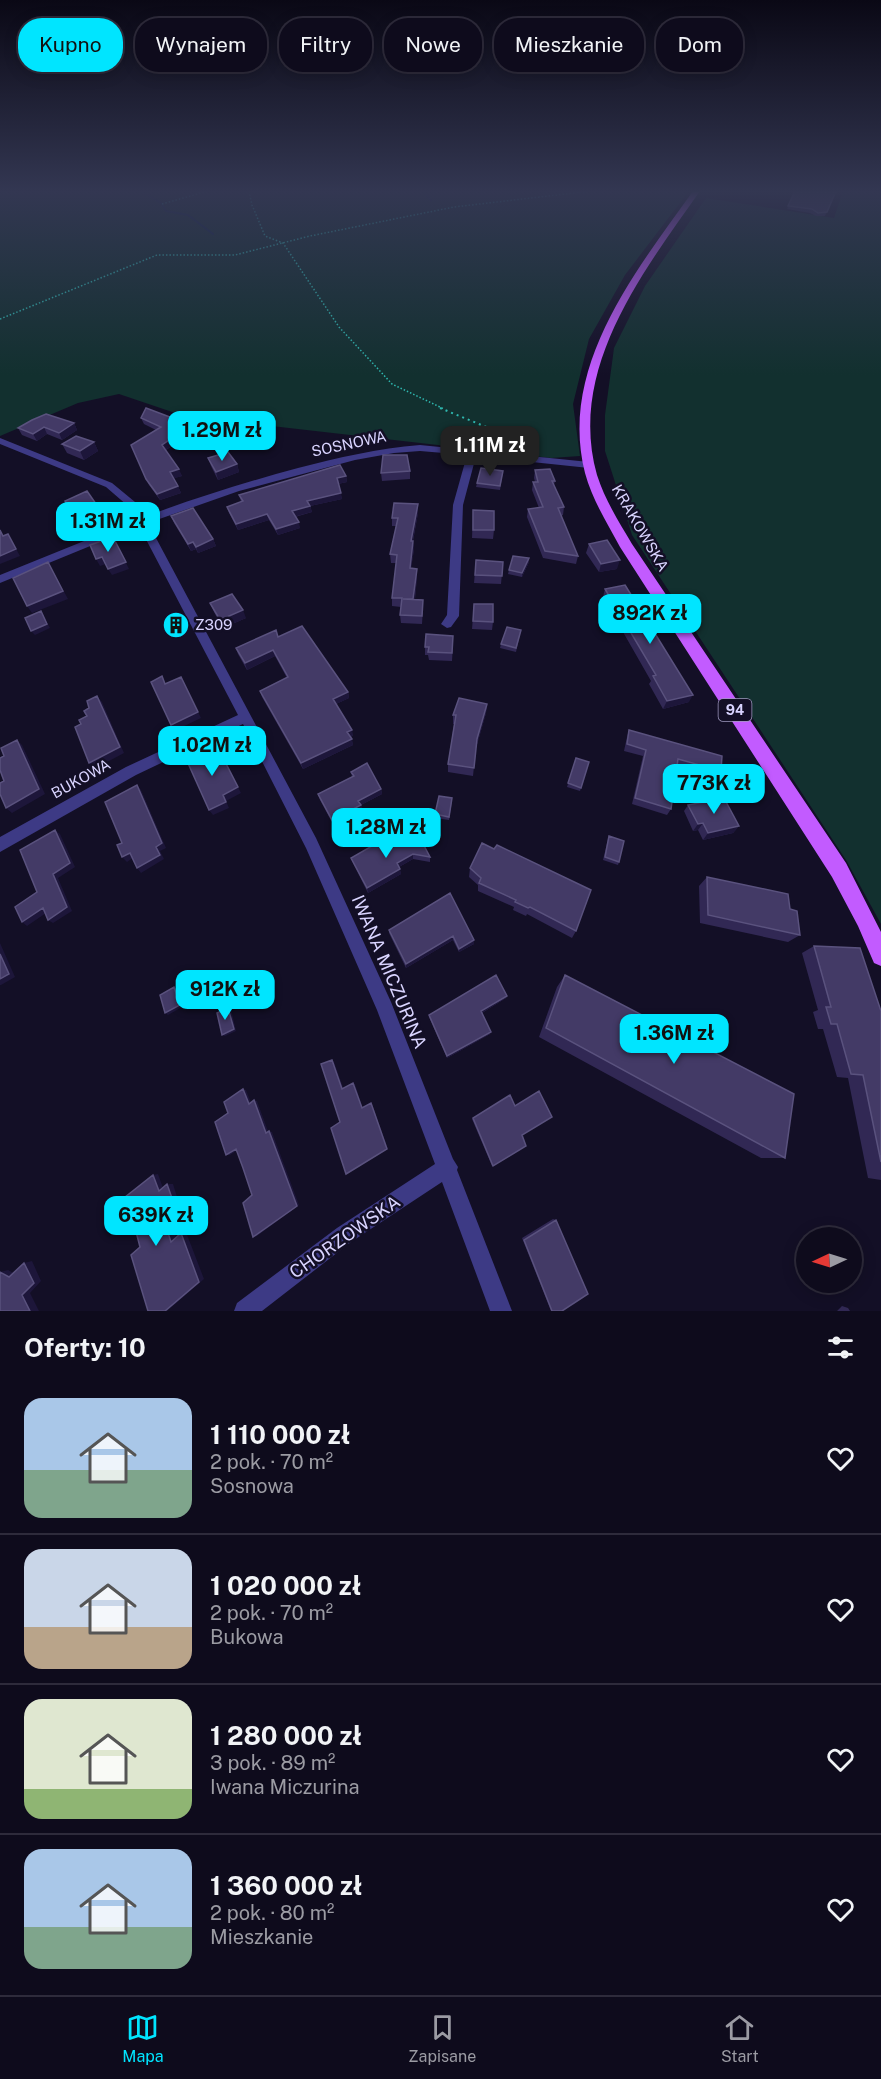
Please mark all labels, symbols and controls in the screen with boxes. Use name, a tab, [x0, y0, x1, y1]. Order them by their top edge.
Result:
chip: Kupno	[18, 18, 123, 72]
chip: Wynajem	[135, 18, 267, 72]
chip: Filtry	[279, 18, 372, 72]
chip: Nowe	[384, 18, 482, 72]
chip: Mieszkanie	[494, 18, 644, 72]
chip: Dom	[656, 18, 743, 72]
pin: 1.29M zł	[160, 411, 284, 462]
text: 1.29M zł	[182, 418, 262, 442]
pin: 1.11M zł	[428, 426, 552, 477]
street label: SOSNOWA	[310, 427, 388, 460]
text: 1.11M zł	[454, 433, 526, 457]
street label: KRAKOWSKA	[609, 481, 672, 574]
pin: 1.31M zł	[46, 502, 170, 553]
text: 1.31M zł	[70, 509, 146, 533]
pin: 892K zł	[595, 594, 705, 645]
text: 892K zł	[612, 601, 688, 625]
building icon: Z309	[161, 610, 191, 640]
place label: Z309	[195, 616, 232, 633]
road number: 94	[718, 699, 752, 721]
pin: 1.02M zł	[150, 726, 274, 777]
text: 1.02M zł	[172, 733, 252, 757]
street label: BUKOWA	[48, 755, 114, 802]
pin: 773K zł	[659, 764, 769, 815]
text: 773K zł	[677, 771, 751, 795]
pin: 1.28M zł	[324, 808, 448, 859]
text: 1.28M zł	[346, 815, 426, 839]
street label: IWANA MICZURINA	[348, 892, 431, 1052]
pin: 912K zł	[170, 970, 280, 1021]
text: 912K zł	[190, 977, 260, 1001]
pin: 1.36M zł	[612, 1014, 736, 1065]
text: 1.36M zł	[634, 1021, 714, 1045]
street label: CHORZOWSKA	[285, 1191, 404, 1283]
pin: 639K zł	[101, 1196, 211, 1247]
text: 639K zł	[118, 1203, 194, 1227]
north arrow	[796, 1227, 862, 1293]
map controls	[796, 1227, 862, 1293]
icon: filters	[824, 1331, 857, 1364]
text: Oferty: 10	[24, 1332, 146, 1363]
text: 1 110 000 zł	[210, 1419, 350, 1450]
icon: home	[72, 1422, 144, 1494]
icon: heart	[824, 1442, 857, 1475]
text: 2 pok. · 70 m²	[210, 1450, 333, 1474]
text: Sosnowa	[210, 1474, 294, 1498]
text: 1 020 000 zł	[210, 1570, 361, 1601]
icon: home	[72, 1573, 144, 1645]
icon: heart	[824, 1593, 857, 1626]
text: 2 pok. · 70 m²	[210, 1601, 333, 1625]
text: Bukowa	[210, 1625, 284, 1649]
text: 1 280 000 zł	[210, 1720, 362, 1751]
icon: home	[72, 1723, 144, 1795]
icon: heart	[824, 1743, 857, 1776]
text: 3 pok. · 89 m²	[210, 1751, 335, 1775]
text: Iwana Miczurina	[210, 1775, 360, 1799]
text: 1 360 000 zł	[210, 1870, 362, 1901]
icon: home	[72, 1873, 144, 1945]
icon: heart	[824, 1893, 857, 1926]
text: 2 pok. · 80 m²	[210, 1901, 334, 1925]
text: Mieszkanie	[210, 1925, 313, 1949]
tab: Mapa	[122, 2011, 164, 2066]
tab: Zapisane	[408, 2011, 476, 2066]
tab: Start	[721, 2011, 759, 2066]

